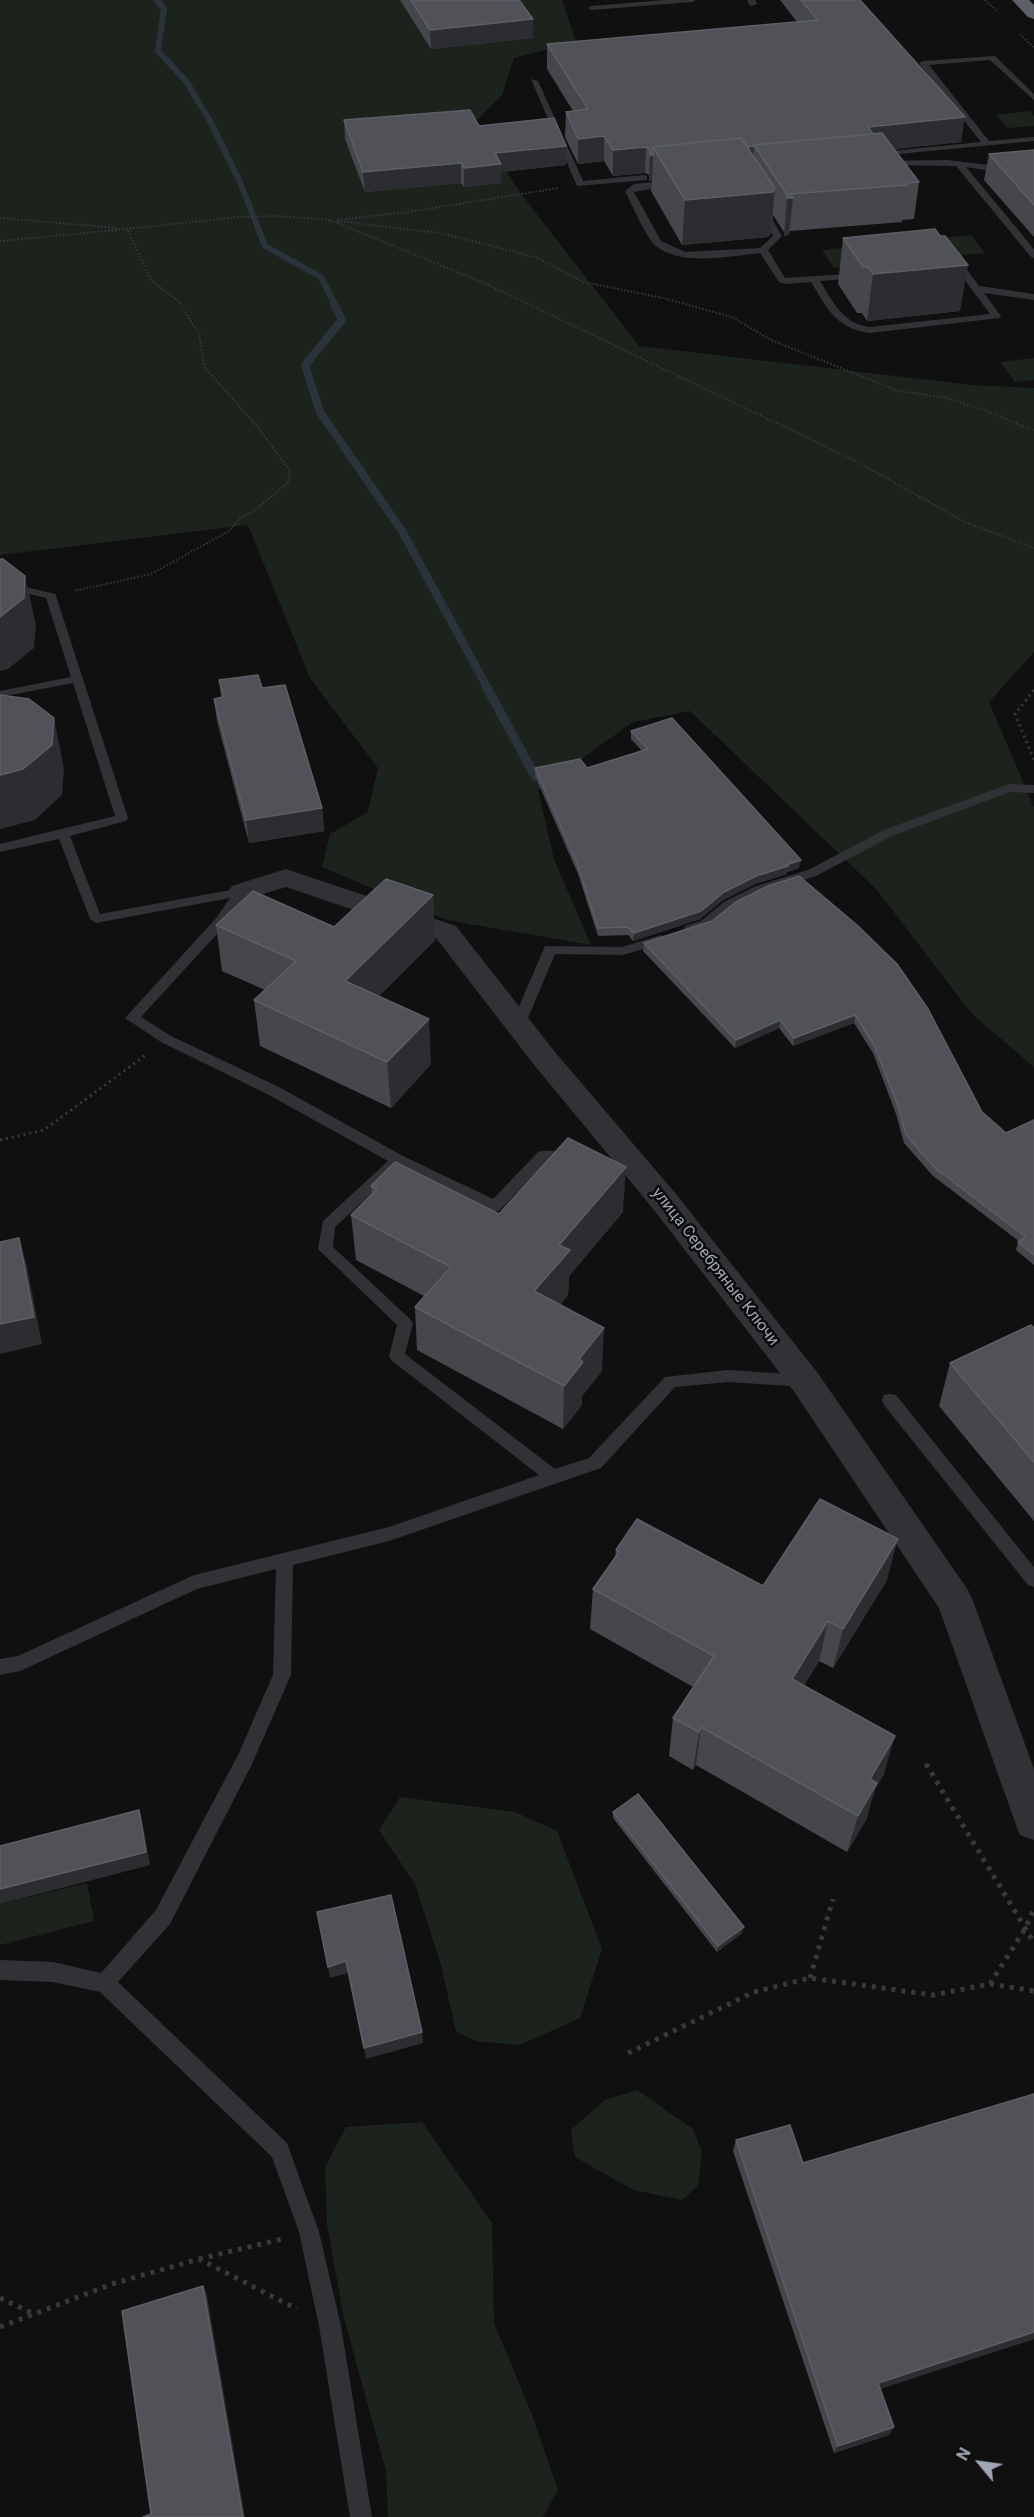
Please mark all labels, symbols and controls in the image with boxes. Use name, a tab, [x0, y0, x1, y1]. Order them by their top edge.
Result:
street label: улица Серебряные Ключи	[647, 1184, 783, 1350]
north arrow	[950, 2433, 1010, 2493]
text: N	[953, 2444, 975, 2464]

